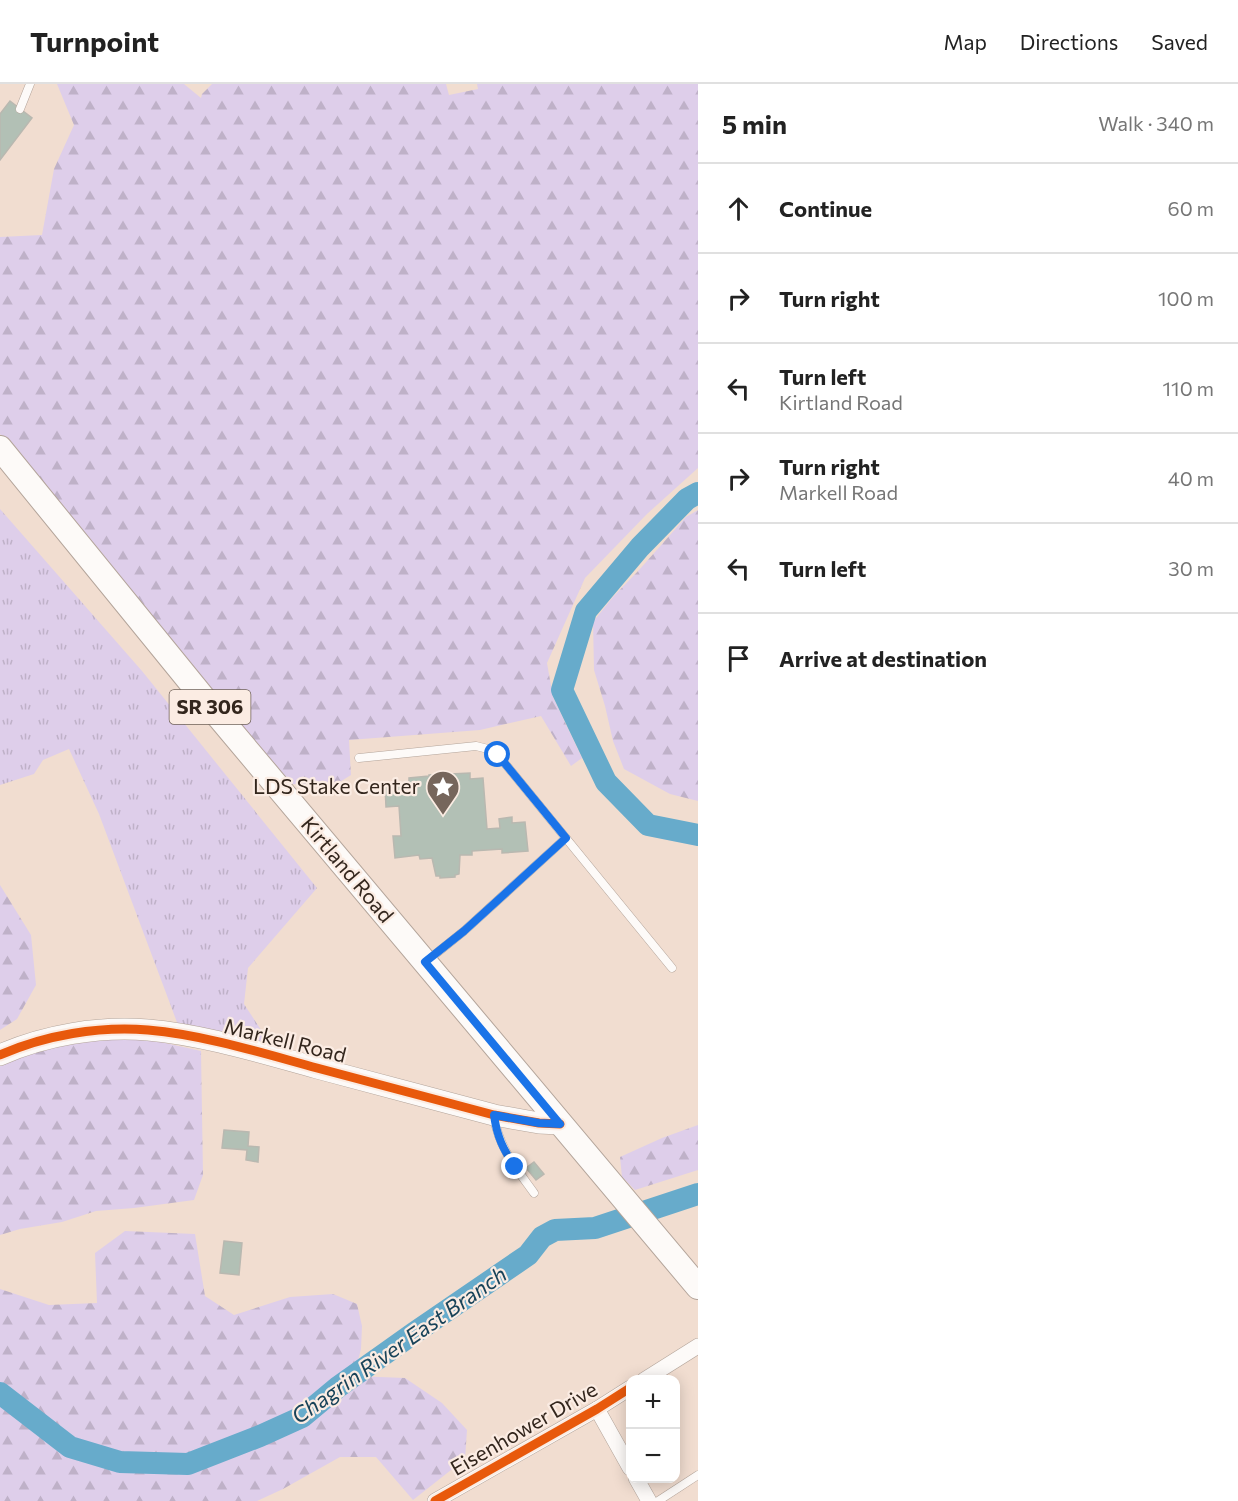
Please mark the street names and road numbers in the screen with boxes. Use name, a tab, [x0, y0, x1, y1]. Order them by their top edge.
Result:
road number: SR 306	[170, 690, 250, 724]
street label: Kirtland Road	[297, 811, 400, 927]
street label: Markell Road	[222, 1012, 349, 1067]
street label: Eisenhower Drive	[445, 1376, 601, 1480]

